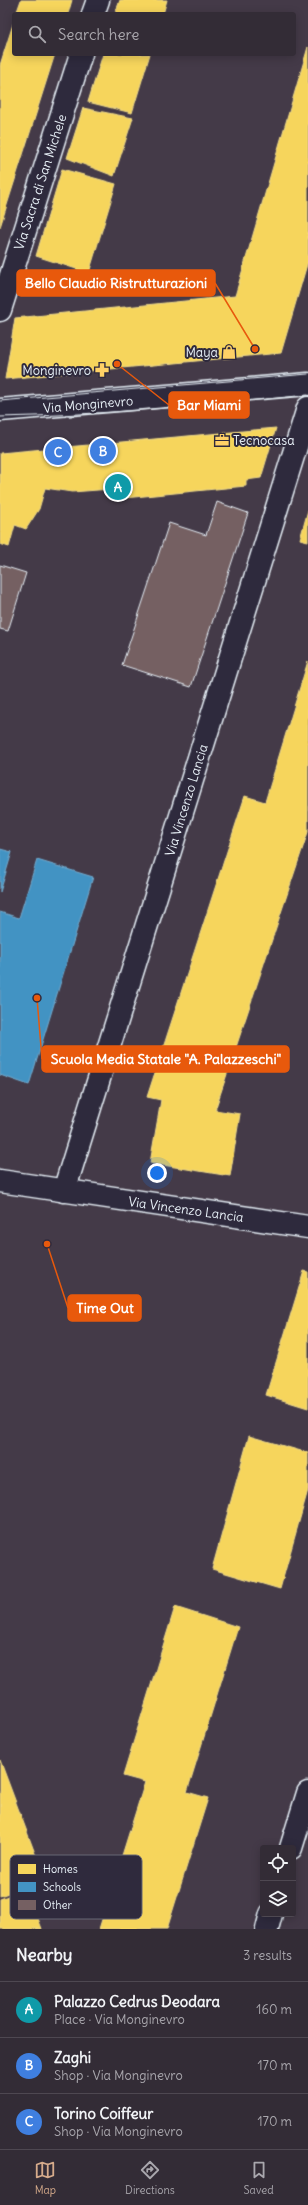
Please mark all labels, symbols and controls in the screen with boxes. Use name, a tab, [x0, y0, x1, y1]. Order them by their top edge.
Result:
search box	[12, 12, 296, 56]
icon: search	[26, 23, 48, 45]
text: Search here	[58, 25, 139, 44]
street label: Via Sacra di San Michele	[10, 112, 70, 252]
callout: Bello Claudio Ristrutturazioni	[17, 270, 215, 296]
text: Bello Claudio Ristrutturazioni	[25, 274, 207, 292]
place label: Maya	[185, 344, 218, 361]
shop icon: Maya	[221, 344, 237, 360]
place label: Monginevro	[22, 362, 91, 379]
pharmacy icon: Monginevro	[94, 362, 110, 378]
street label: Via Monginevro	[42, 392, 134, 417]
callout: Bar Miami	[169, 392, 249, 418]
text: Bar Miami	[177, 396, 241, 414]
office icon: Tecnocasa	[214, 432, 230, 448]
place label: Tecnocasa	[233, 432, 295, 449]
pin: B	[90, 436, 116, 466]
pin: C	[45, 437, 71, 467]
pin: A	[105, 472, 131, 502]
street label: Via Vincenzo Lancia	[161, 742, 212, 858]
callout: Scuola Media Statale "A. Palazzeschi"	[42, 1046, 289, 1072]
text: Scuola Media Statale "A. Palazzeschi"	[51, 1050, 282, 1068]
your location	[147, 1163, 167, 1183]
street label: Via Vincenzo Lancia	[127, 1193, 245, 1226]
callout: Time Out	[68, 1295, 141, 1321]
text: Time Out	[76, 1299, 134, 1317]
map controls	[260, 1845, 296, 1917]
button: locate	[260, 1845, 296, 1881]
legend	[10, 1855, 142, 1919]
text: Homes	[43, 1862, 78, 1876]
text: Schools	[43, 1880, 81, 1894]
button: layers	[260, 1881, 296, 1917]
text: Other	[43, 1898, 72, 1912]
text: Nearby	[16, 1944, 72, 1966]
text: 3 results	[243, 1947, 292, 1964]
text: Palazzo Cedrus Deodara	[54, 1992, 220, 2011]
text: A	[25, 2001, 33, 2018]
text: 160 m	[256, 2001, 292, 2018]
text: Place · Via Monginevro	[54, 2011, 185, 2028]
text: Zaghi	[54, 2048, 91, 2067]
text: B	[25, 2057, 33, 2074]
text: 170 m	[257, 2057, 292, 2074]
text: Shop · Via Monginevro	[54, 2067, 183, 2084]
text: Torino Coiffeur	[54, 2104, 153, 2123]
text: C	[25, 2113, 33, 2130]
text: 170 m	[257, 2113, 292, 2130]
text: Shop · Via Monginevro	[54, 2123, 183, 2140]
tab: Map	[34, 2159, 56, 2197]
tab: Directions	[125, 2159, 175, 2197]
tab: Saved	[243, 2159, 274, 2197]

